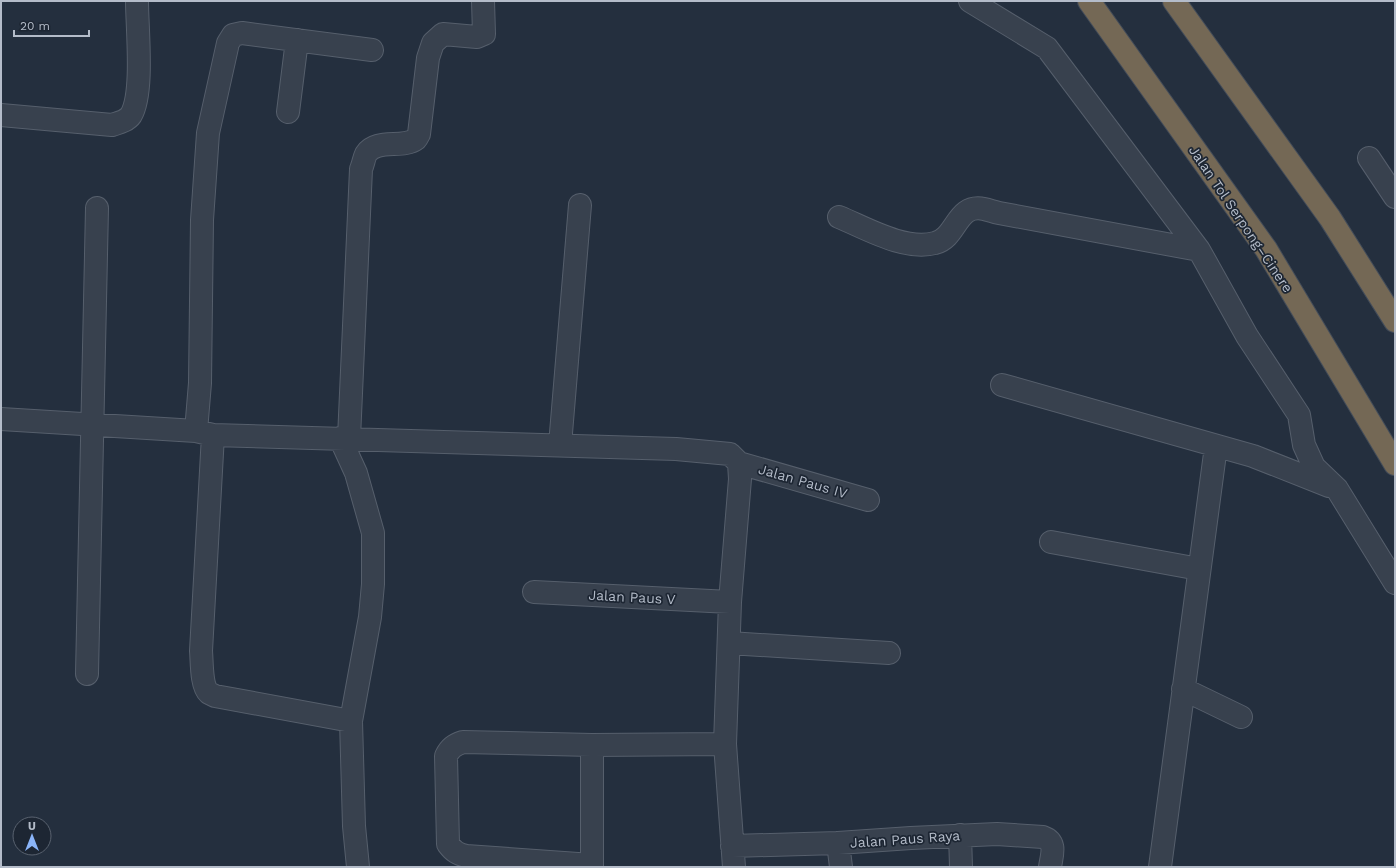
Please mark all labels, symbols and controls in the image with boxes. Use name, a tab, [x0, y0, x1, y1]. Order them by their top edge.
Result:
scale bar	[14, 12, 89, 38]
text: 20 m	[20, 19, 50, 33]
street label: Jalan Tol Serpong–Cinere	[1186, 143, 1296, 295]
street label: Jalan Paus IV	[757, 461, 849, 501]
street label: Jalan Paus V	[588, 587, 676, 607]
north arrow	[12, 816, 52, 856]
text: U	[28, 820, 36, 833]
street label: Jalan Paus Raya	[849, 827, 961, 851]

